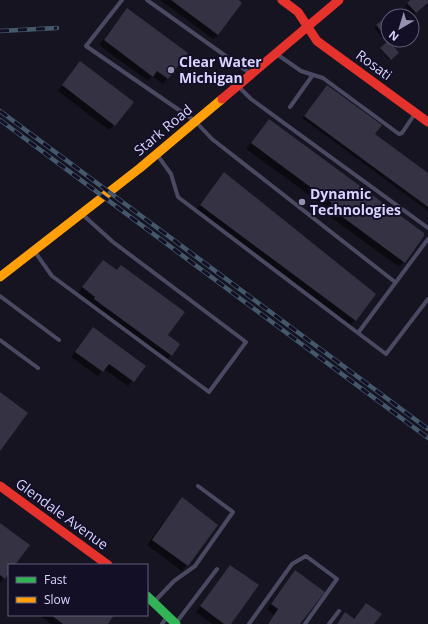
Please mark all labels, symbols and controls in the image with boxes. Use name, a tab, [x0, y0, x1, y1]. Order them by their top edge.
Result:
north arrow	[380, 8, 420, 48]
text: N	[385, 28, 402, 45]
street label: Rosati	[353, 45, 396, 84]
place label: Clear Water Michigan	[179, 52, 262, 87]
marker: Clear Water Michigan	[166, 65, 176, 75]
street label: Stark Road	[130, 100, 196, 160]
place label: Dynamic Technologies	[310, 184, 401, 219]
marker: Dynamic Technologies	[297, 197, 307, 207]
street label: Glendale Avenue	[12, 473, 113, 554]
legend	[8, 564, 148, 616]
text: Fast	[44, 571, 67, 588]
text: Slow	[44, 591, 71, 608]

